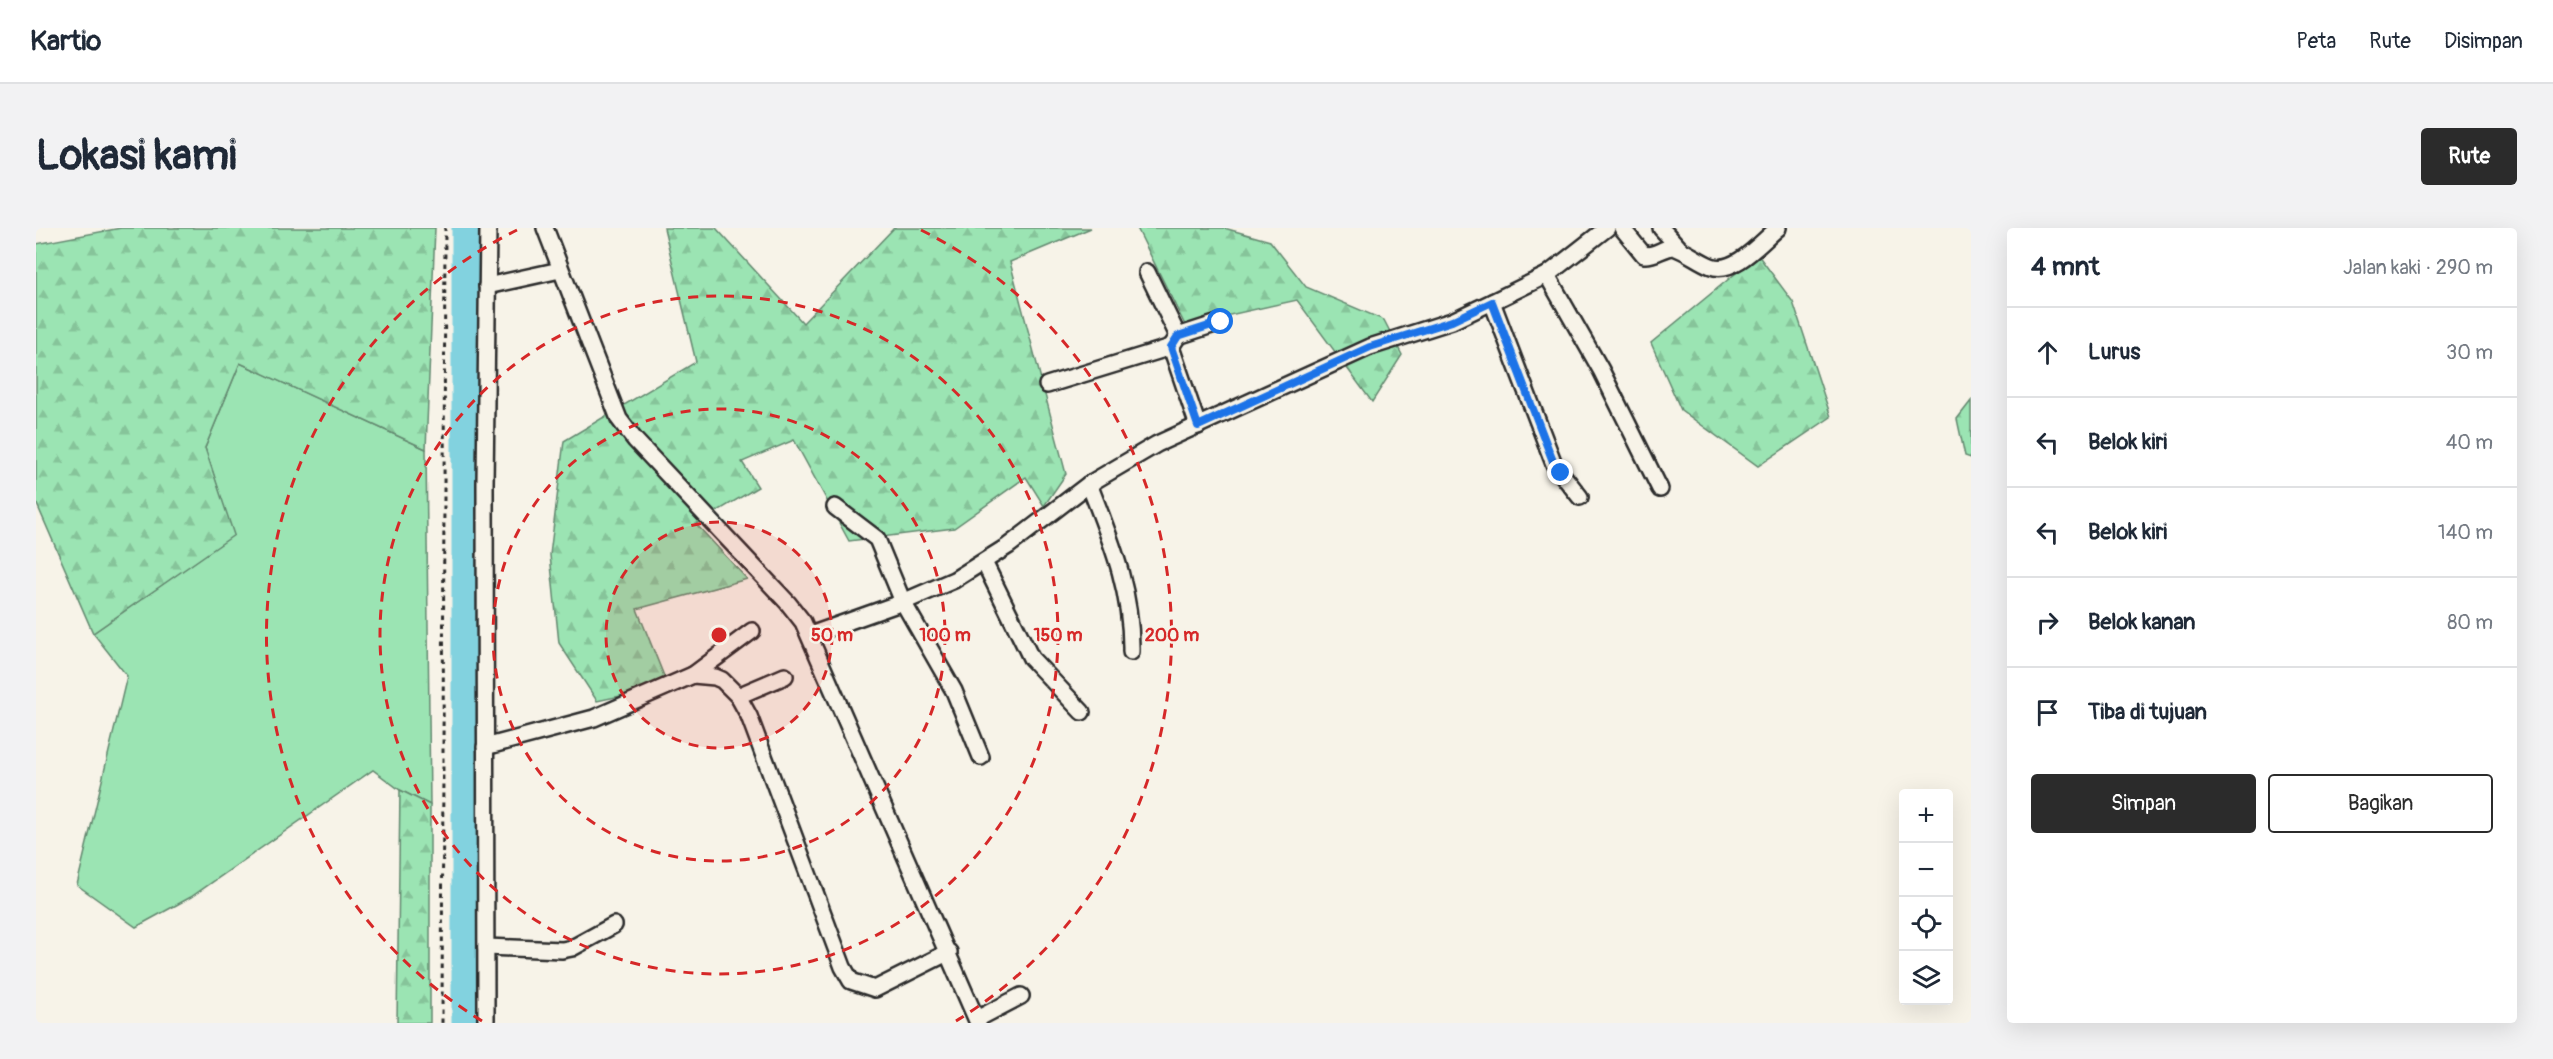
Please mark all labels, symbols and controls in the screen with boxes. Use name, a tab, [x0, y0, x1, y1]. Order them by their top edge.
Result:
text: Kartio	[30, 24, 101, 59]
text: Peta	[2296, 28, 2336, 55]
text: Rute	[2369, 28, 2411, 55]
text: Disimpan	[2444, 28, 2523, 55]
button: Rute	[2421, 128, 2517, 185]
text: Lokasi kami	[36, 130, 236, 182]
text: 4 mnt	[2031, 251, 2100, 283]
text: Jalan kaki · 290 m	[2343, 255, 2493, 280]
route start	[1207, 308, 1233, 334]
icon: ahead	[2031, 336, 2064, 369]
text: Lurus	[2088, 338, 2140, 366]
text: 30 m	[2446, 340, 2493, 365]
icon: left	[2031, 426, 2064, 459]
text: Belok kiri	[2088, 428, 2167, 456]
text: 40 m	[2446, 430, 2493, 455]
route end	[1547, 459, 1573, 485]
icon: left	[2031, 516, 2064, 549]
text: Belok kiri	[2088, 518, 2167, 546]
text: 140 m	[2438, 520, 2493, 545]
icon: right	[2031, 606, 2064, 639]
text: Belok kanan	[2088, 608, 2196, 636]
text: 80 m	[2447, 610, 2493, 635]
text: 50 m	[811, 624, 853, 647]
text: 100 m	[919, 624, 971, 647]
text: 150 m	[1034, 624, 1083, 647]
text: 200 m	[1145, 624, 1199, 647]
centre of rings	[709, 625, 729, 645]
icon: arrive	[2031, 696, 2064, 729]
text: Tiba di tujuan	[2088, 698, 2207, 726]
button: Simpan	[2031, 774, 2256, 833]
button: Bagikan	[2268, 774, 2493, 833]
map controls	[1899, 789, 1953, 1005]
button: +	[1899, 789, 1953, 843]
button: −	[1899, 843, 1953, 897]
button: locate	[1899, 897, 1953, 951]
button: layers	[1899, 951, 1953, 1005]

